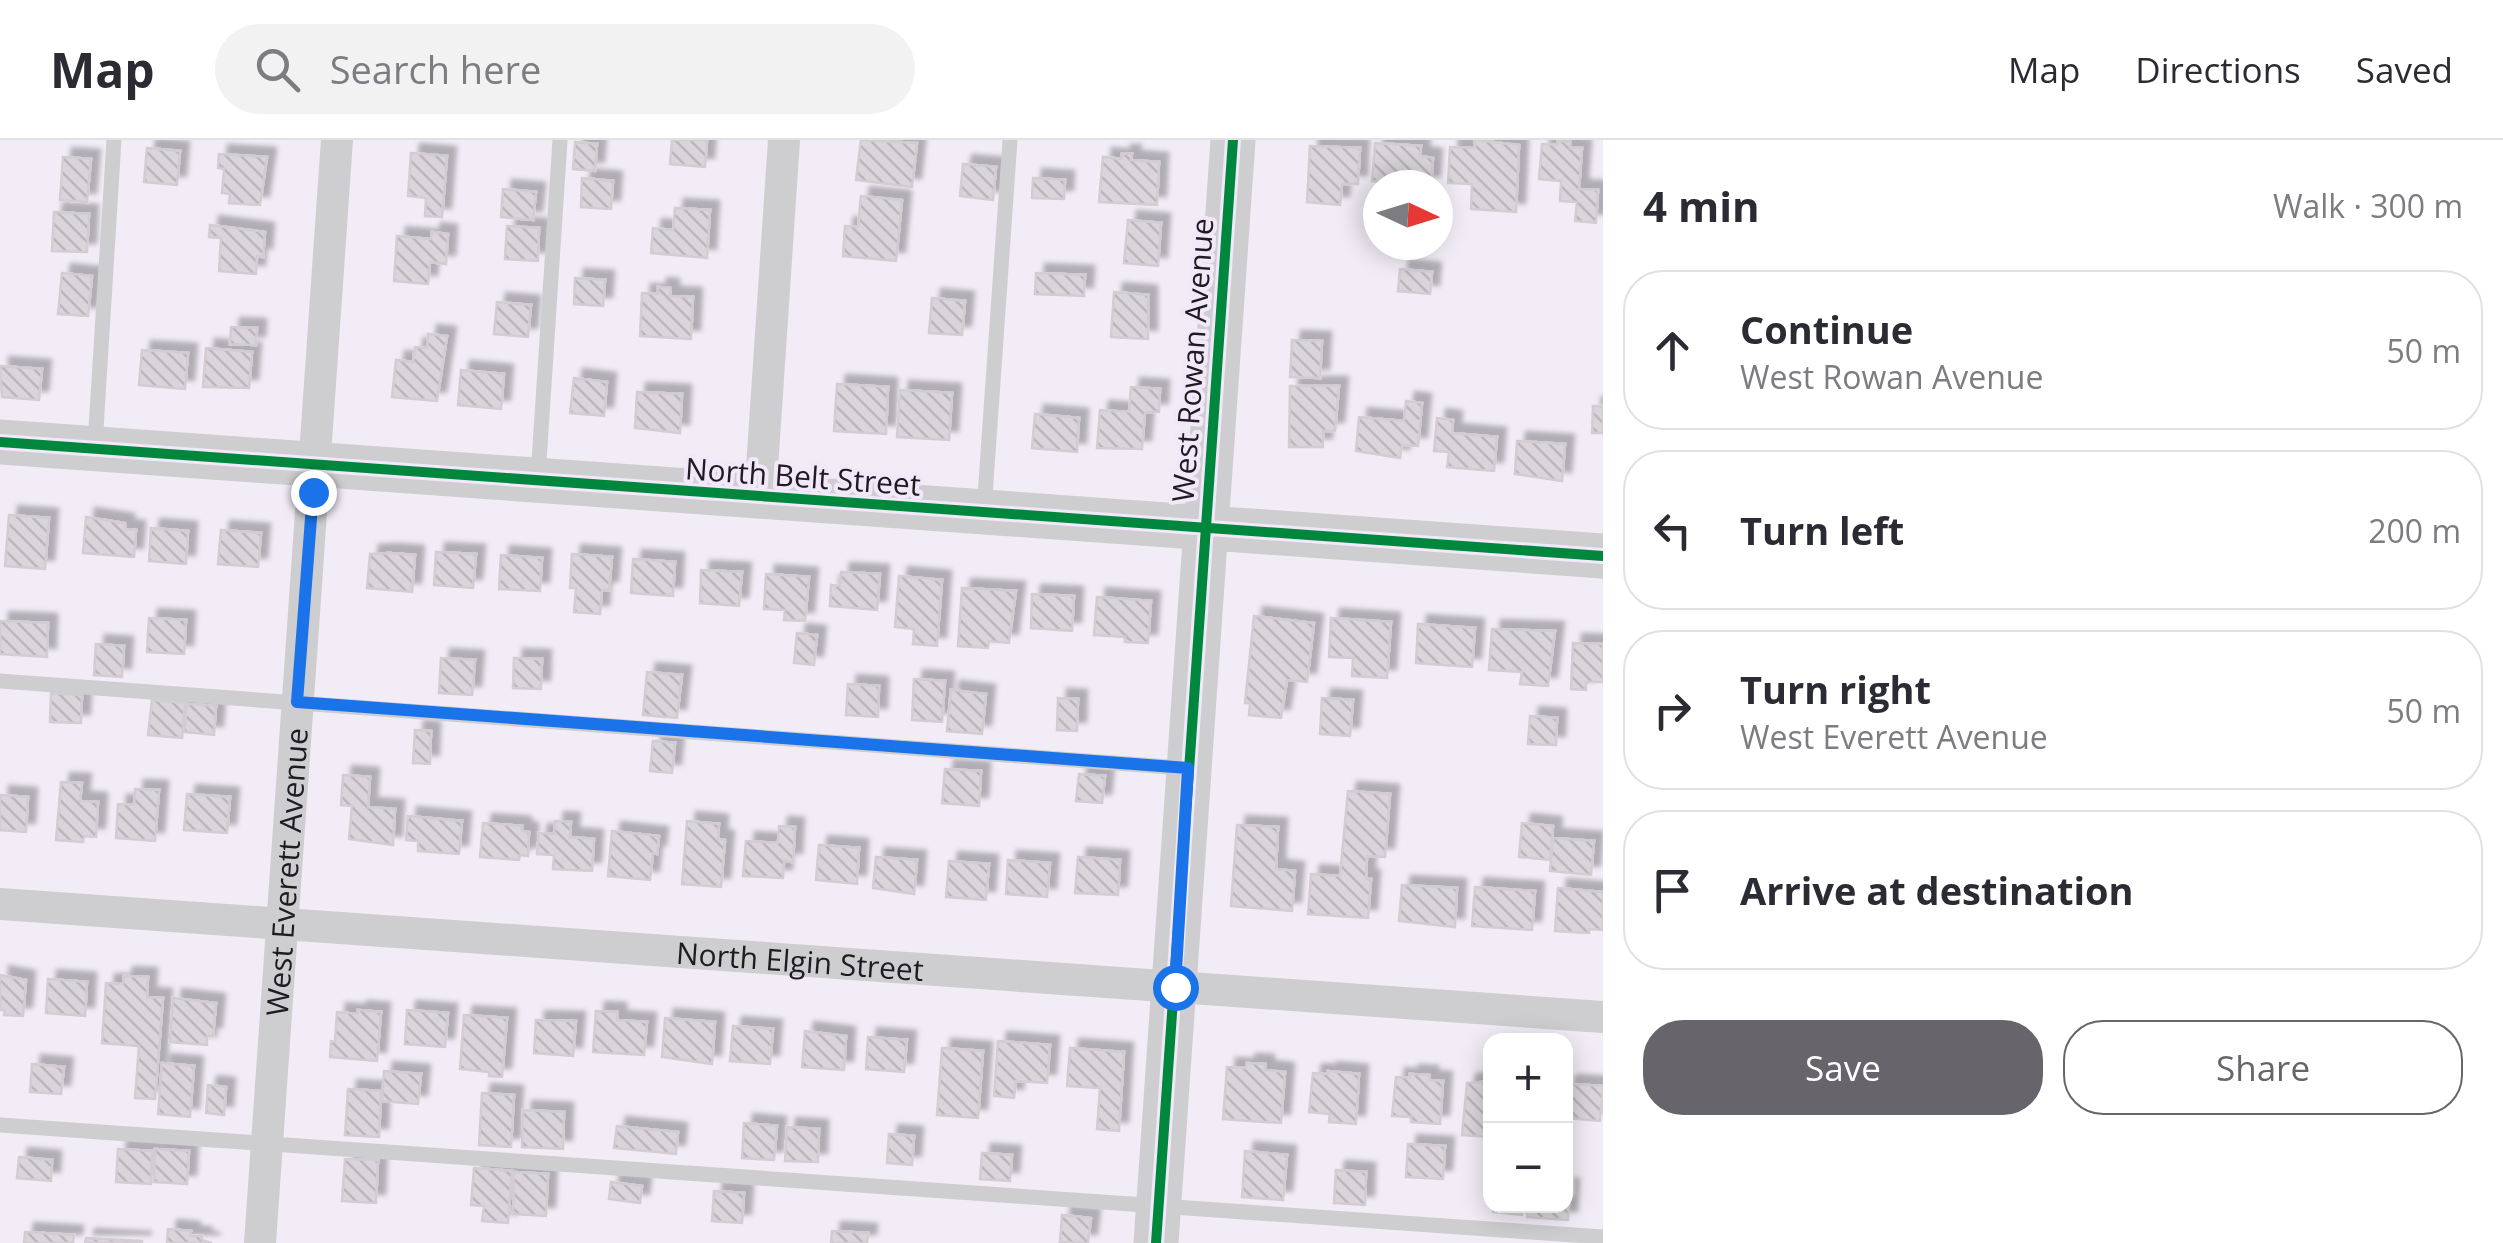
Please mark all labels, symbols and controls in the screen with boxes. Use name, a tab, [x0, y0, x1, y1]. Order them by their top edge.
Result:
search box	[215, 24, 915, 114]
text: Map	[50, 37, 155, 102]
icon: search	[250, 42, 305, 97]
text: Search here	[330, 43, 541, 95]
text: Map	[2008, 46, 2080, 93]
text: Directions	[2135, 46, 2301, 93]
text: Saved	[2356, 46, 2453, 93]
north arrow	[1363, 170, 1453, 260]
text: 4 min	[1643, 177, 1760, 234]
text: Walk · 300 m	[2273, 184, 2463, 227]
street label: West Rowan Avenue	[1162, 217, 1222, 503]
text: Continue	[1740, 303, 1913, 355]
icon: ahead	[1645, 323, 1700, 378]
text: 50 m	[2386, 329, 2461, 372]
text: West Rowan Avenue	[1740, 355, 2043, 398]
street label: North Belt Street	[684, 447, 922, 505]
route end	[291, 470, 337, 516]
icon: left	[1645, 503, 1700, 558]
text: Turn left	[1740, 504, 1904, 556]
text: 200 m	[2368, 509, 2461, 552]
text: Turn right	[1740, 663, 1931, 715]
icon: right	[1645, 683, 1700, 738]
text: 50 m	[2386, 689, 2461, 732]
text: West Everett Avenue	[1740, 715, 2048, 758]
street label: West Everett Avenue	[255, 726, 316, 1017]
icon: arrive	[1645, 863, 1700, 918]
text: Arrive at destination	[1740, 864, 2134, 916]
street label: North Elgin Street	[675, 931, 925, 990]
route start	[1153, 965, 1199, 1011]
button: Save	[1643, 1020, 2043, 1115]
button: Share	[2063, 1020, 2463, 1115]
map controls	[1483, 1033, 1573, 1213]
button: +	[1483, 1033, 1573, 1123]
button: −	[1483, 1123, 1573, 1213]

